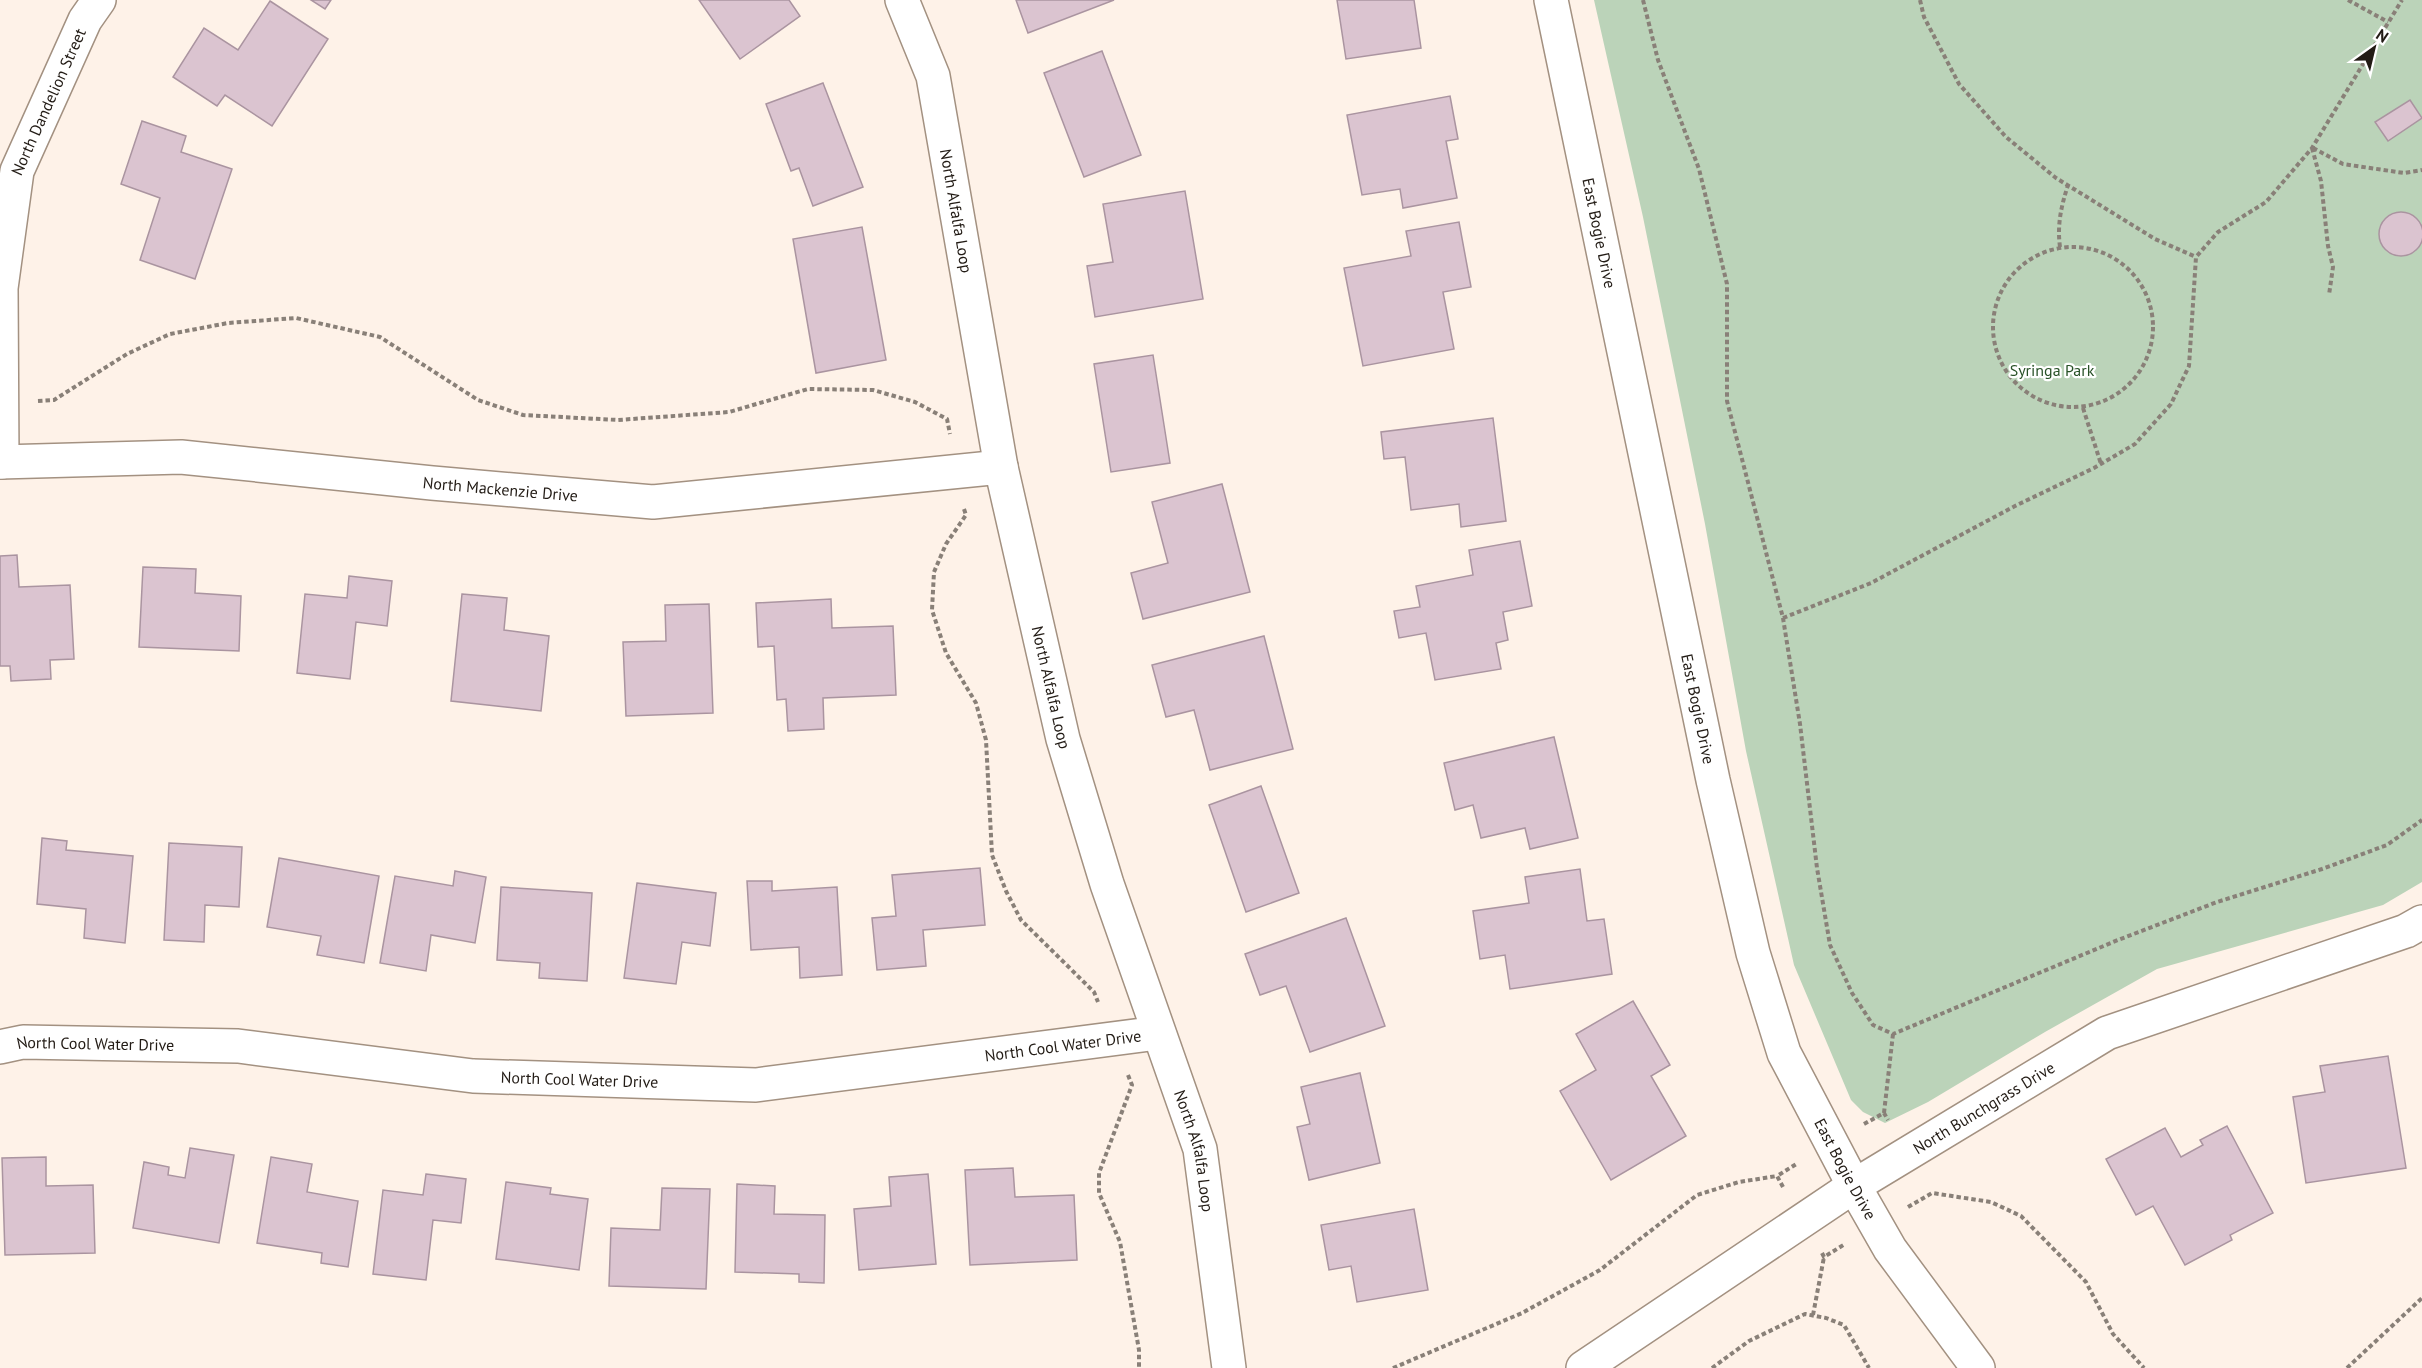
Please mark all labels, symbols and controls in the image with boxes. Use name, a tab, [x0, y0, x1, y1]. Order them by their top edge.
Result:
north arrow	[2344, 18, 2404, 78]
text: N	[2372, 24, 2392, 47]
street label: North Dandelion Street	[6, 25, 90, 178]
street label: North Alfalfa Loop	[936, 147, 977, 274]
street label: East Bogie Drive	[1578, 176, 1621, 290]
park label: Syringa Park	[2010, 360, 2095, 380]
street label: North Mackenzie Drive	[422, 472, 579, 506]
street label: North Alfalfa Loop	[1028, 624, 1075, 751]
street label: East Bogie Drive	[1677, 652, 1719, 766]
street label: North Cool Water Drive	[983, 1025, 1142, 1065]
street label: North Cool Water Drive	[15, 1031, 174, 1055]
street label: North Bunchgrass Drive	[1909, 1057, 2058, 1158]
street label: North Cool Water Drive	[500, 1067, 659, 1092]
street label: North Alfalfa Loop	[1170, 1087, 1218, 1213]
street label: East Bogie Drive	[1810, 1115, 1881, 1223]

